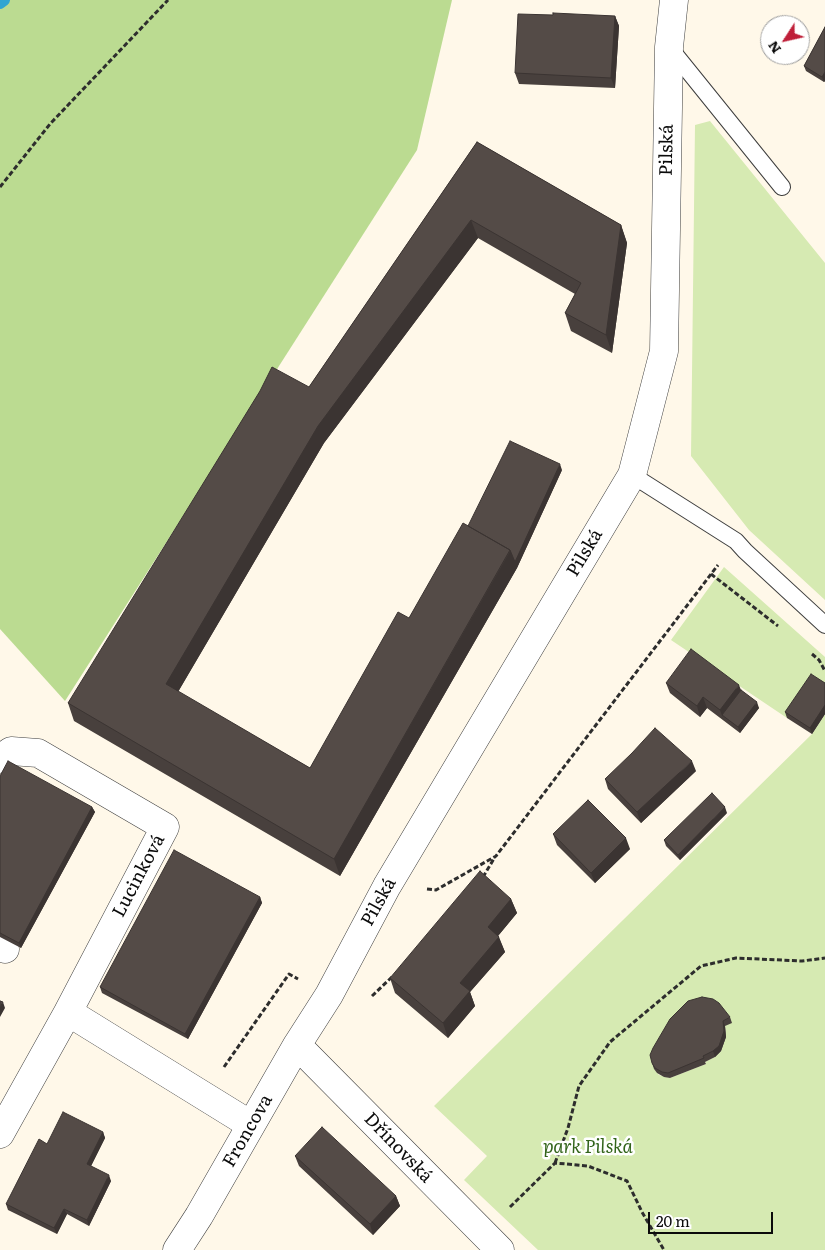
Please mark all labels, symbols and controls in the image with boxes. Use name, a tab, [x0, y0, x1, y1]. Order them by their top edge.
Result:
north arrow	[760, 15, 810, 65]
text: N	[762, 37, 785, 59]
street label: Pilská	[656, 124, 678, 176]
street label: Pilská	[562, 525, 608, 581]
street label: Lucinková	[108, 831, 170, 921]
street label: Pilská	[357, 874, 401, 930]
street label: Froncova	[219, 1091, 277, 1171]
street label: Dřínovská	[359, 1108, 437, 1188]
park label: park Pilská	[543, 1137, 633, 1159]
scale bar	[650, 1202, 775, 1234]
text: 20 m	[656, 1209, 690, 1232]

